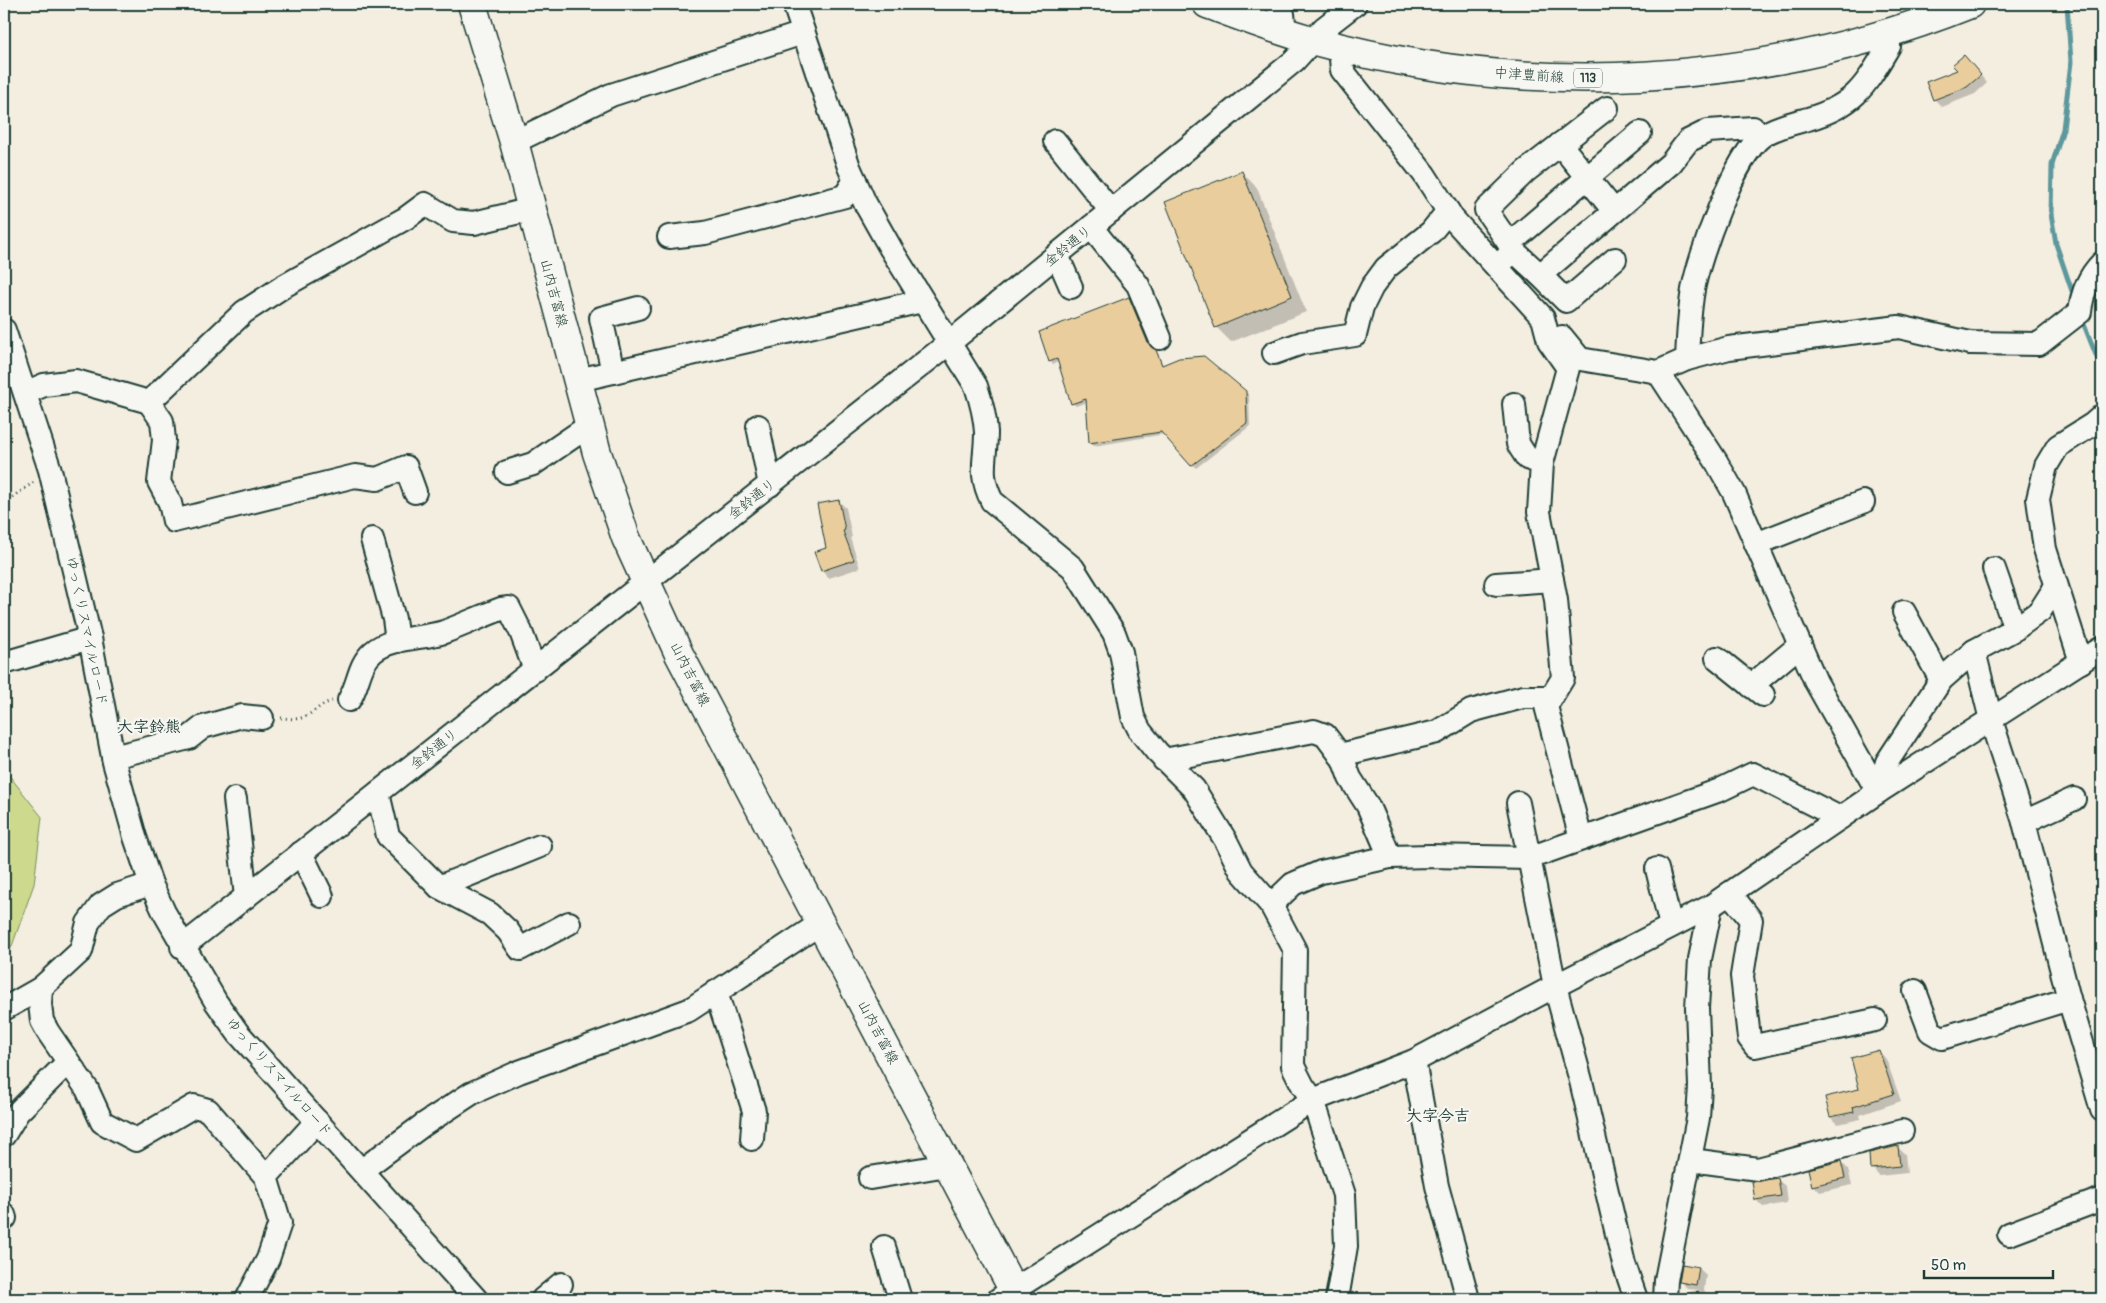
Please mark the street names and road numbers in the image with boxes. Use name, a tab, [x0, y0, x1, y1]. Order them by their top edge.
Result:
street label: 中津豊前線	[1493, 64, 1565, 86]
road number: 113	[1574, 68, 1602, 88]
street label: 金鈴通り	[1041, 222, 1095, 270]
street label: 山内吉富線	[537, 257, 571, 329]
street label: 金鈴通り	[725, 475, 779, 523]
street label: ゆっくりスマイルロード	[63, 555, 111, 707]
street label: 山内吉富線	[667, 639, 713, 709]
street label: 金鈴通り	[407, 725, 461, 773]
street label: 山内吉富線	[854, 997, 902, 1067]
street label: ゆっくりスマイルロード	[223, 1014, 335, 1140]

